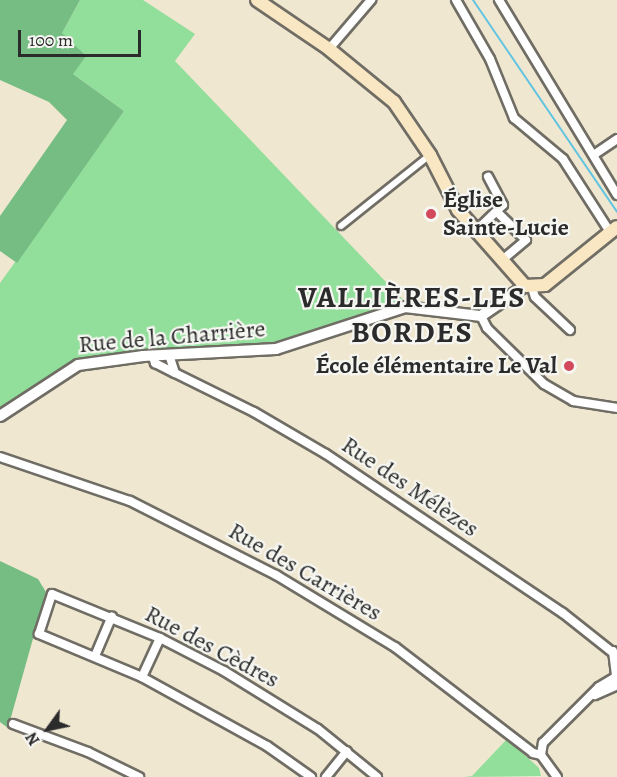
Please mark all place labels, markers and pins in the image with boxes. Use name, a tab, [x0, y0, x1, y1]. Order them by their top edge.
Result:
place label: Église Sainte-Lucie	[443, 186, 569, 242]
marker: Église Sainte-Lucie	[424, 207, 438, 221]
place label: École élémentaire Le Val	[316, 352, 557, 380]
marker: École élémentaire Le Val	[562, 359, 576, 373]

